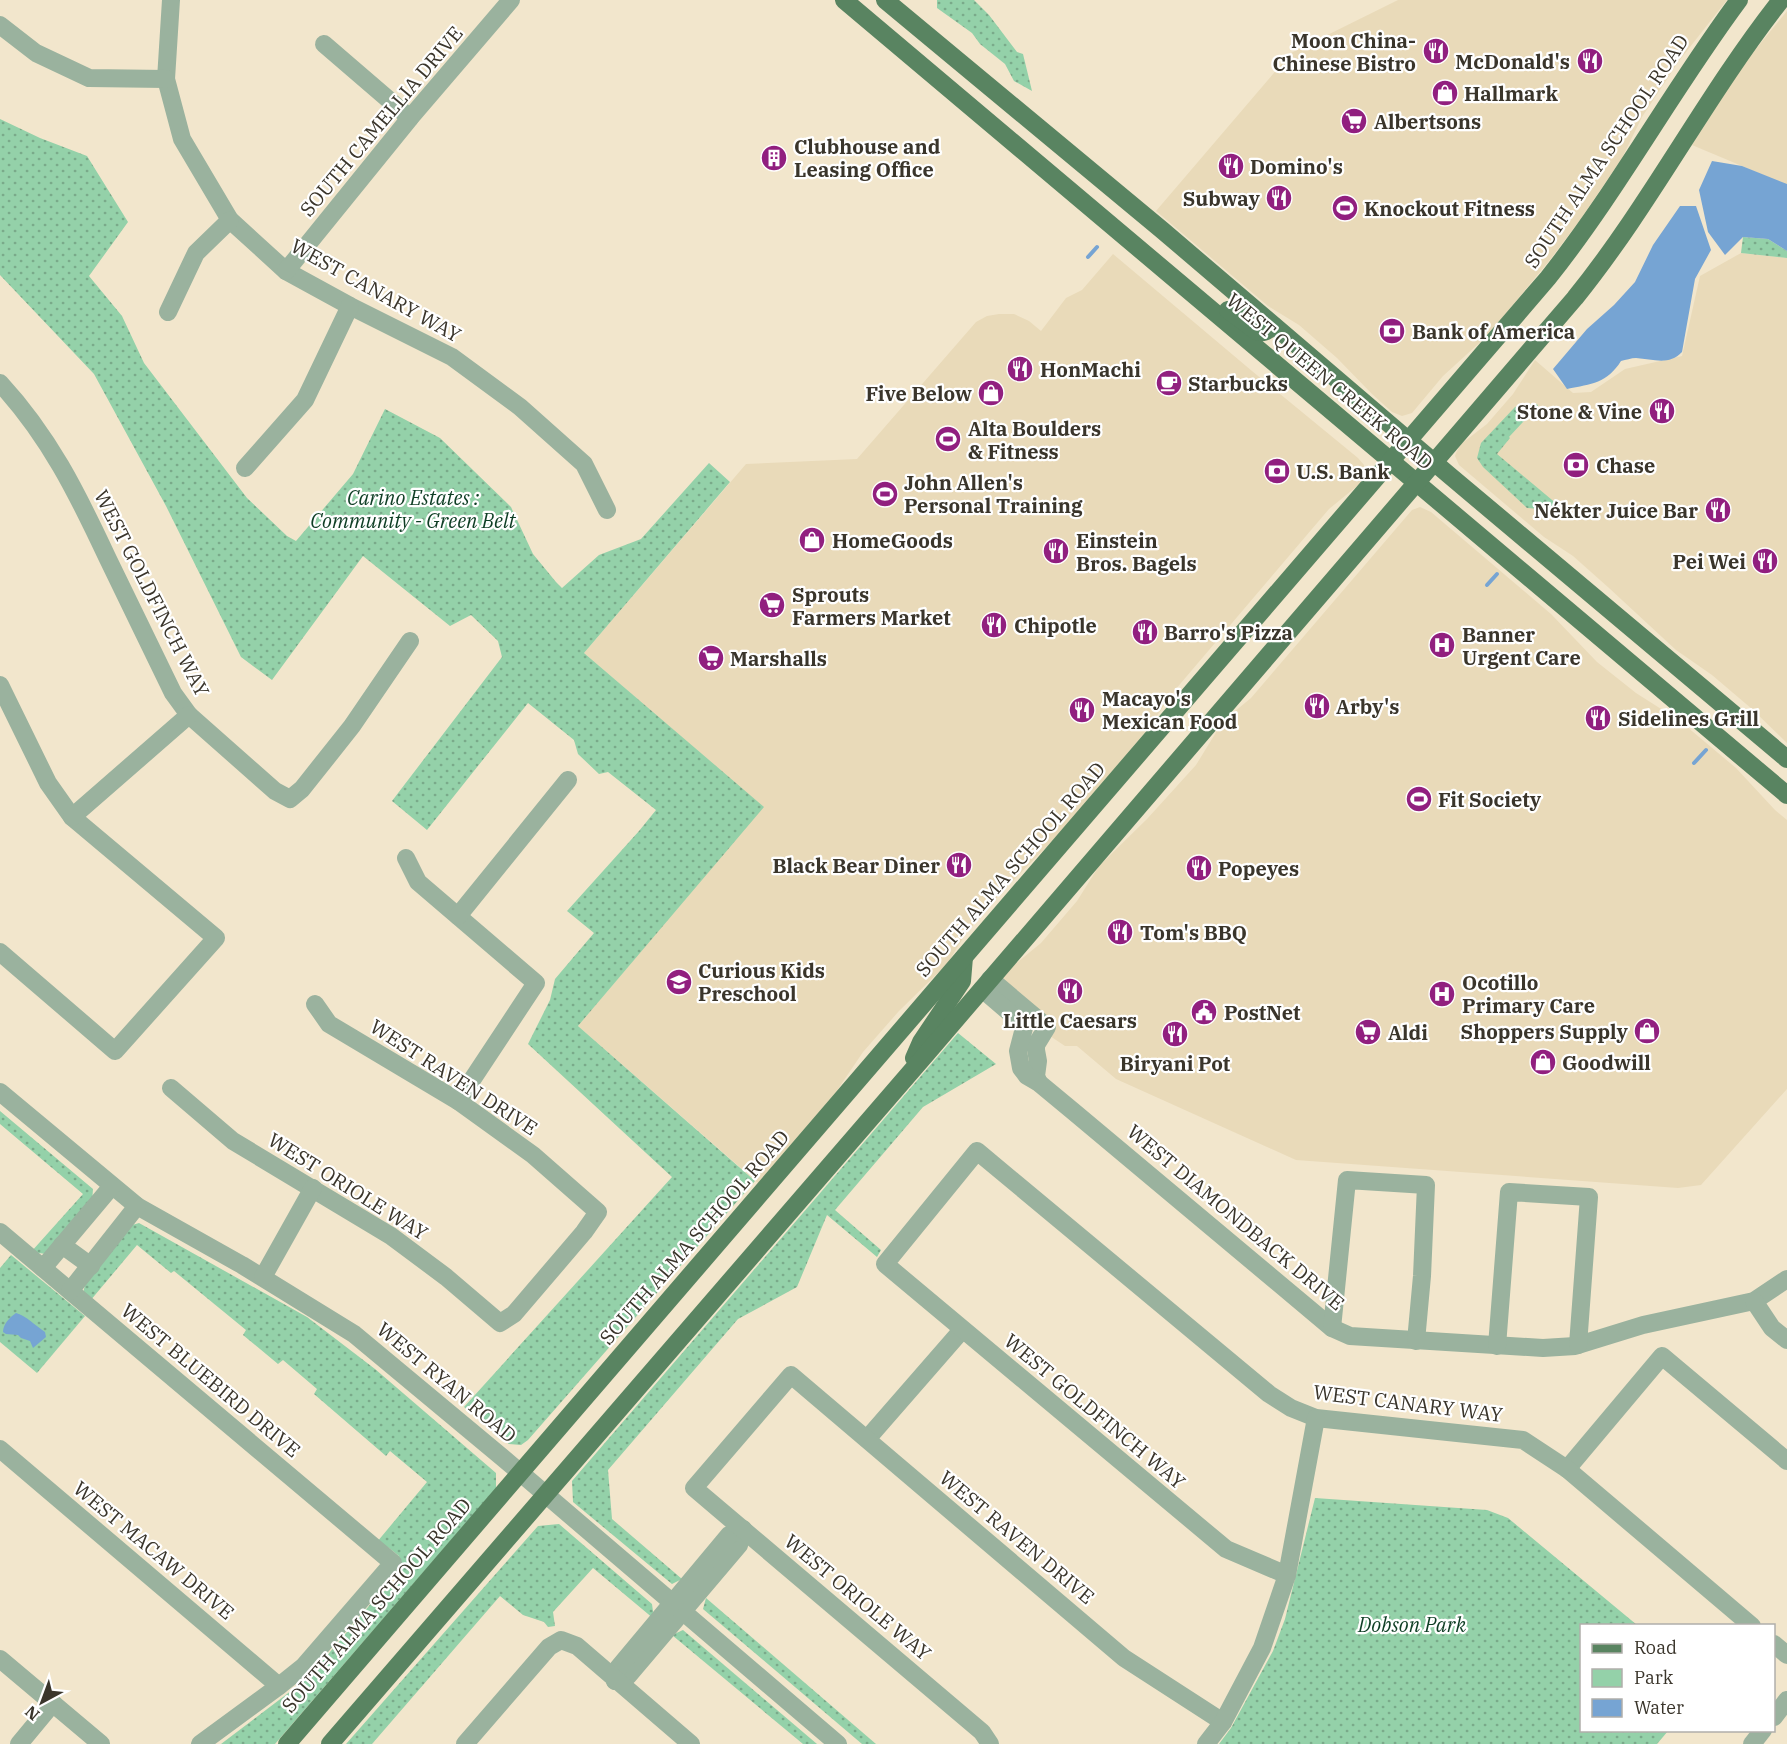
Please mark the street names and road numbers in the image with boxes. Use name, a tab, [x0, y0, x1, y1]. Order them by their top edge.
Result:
street label: SOUTH CAMELLIA DRIVE	[293, 20, 469, 222]
street label: SOUTH ALMA SCHOOL ROAD	[1518, 29, 1694, 273]
street label: WEST CANARY WAY	[286, 232, 466, 348]
street label: WEST QUEEN CREEK ROAD	[1221, 286, 1439, 476]
street label: WEST GOLDFINCH WAY	[88, 485, 216, 701]
street label: SOUTH ALMA SCHOOL ROAD	[909, 756, 1111, 982]
street label: WEST RAVEN DRIVE	[365, 1013, 543, 1141]
street label: WEST DIAMONDBACK DRIVE	[1122, 1118, 1350, 1316]
street label: SOUTH ALMA SCHOOL ROAD	[593, 1124, 795, 1350]
street label: WEST ORIOLE WAY	[263, 1126, 433, 1246]
street label: WEST BLUEBIRD DRIVE	[116, 1297, 306, 1463]
street label: WEST RYAN ROAD	[371, 1316, 523, 1448]
street label: WEST GOLDFINCH WAY	[999, 1327, 1192, 1495]
street label: WEST CANARY WAY	[1312, 1378, 1505, 1428]
street label: WEST RAVEN DRIVE	[934, 1464, 1100, 1610]
street label: WEST MACAW DRIVE	[68, 1475, 240, 1625]
street label: SOUTH ALMA SCHOOL ROAD	[275, 1492, 477, 1718]
street label: WEST ORIOLE WAY	[779, 1528, 937, 1667]

